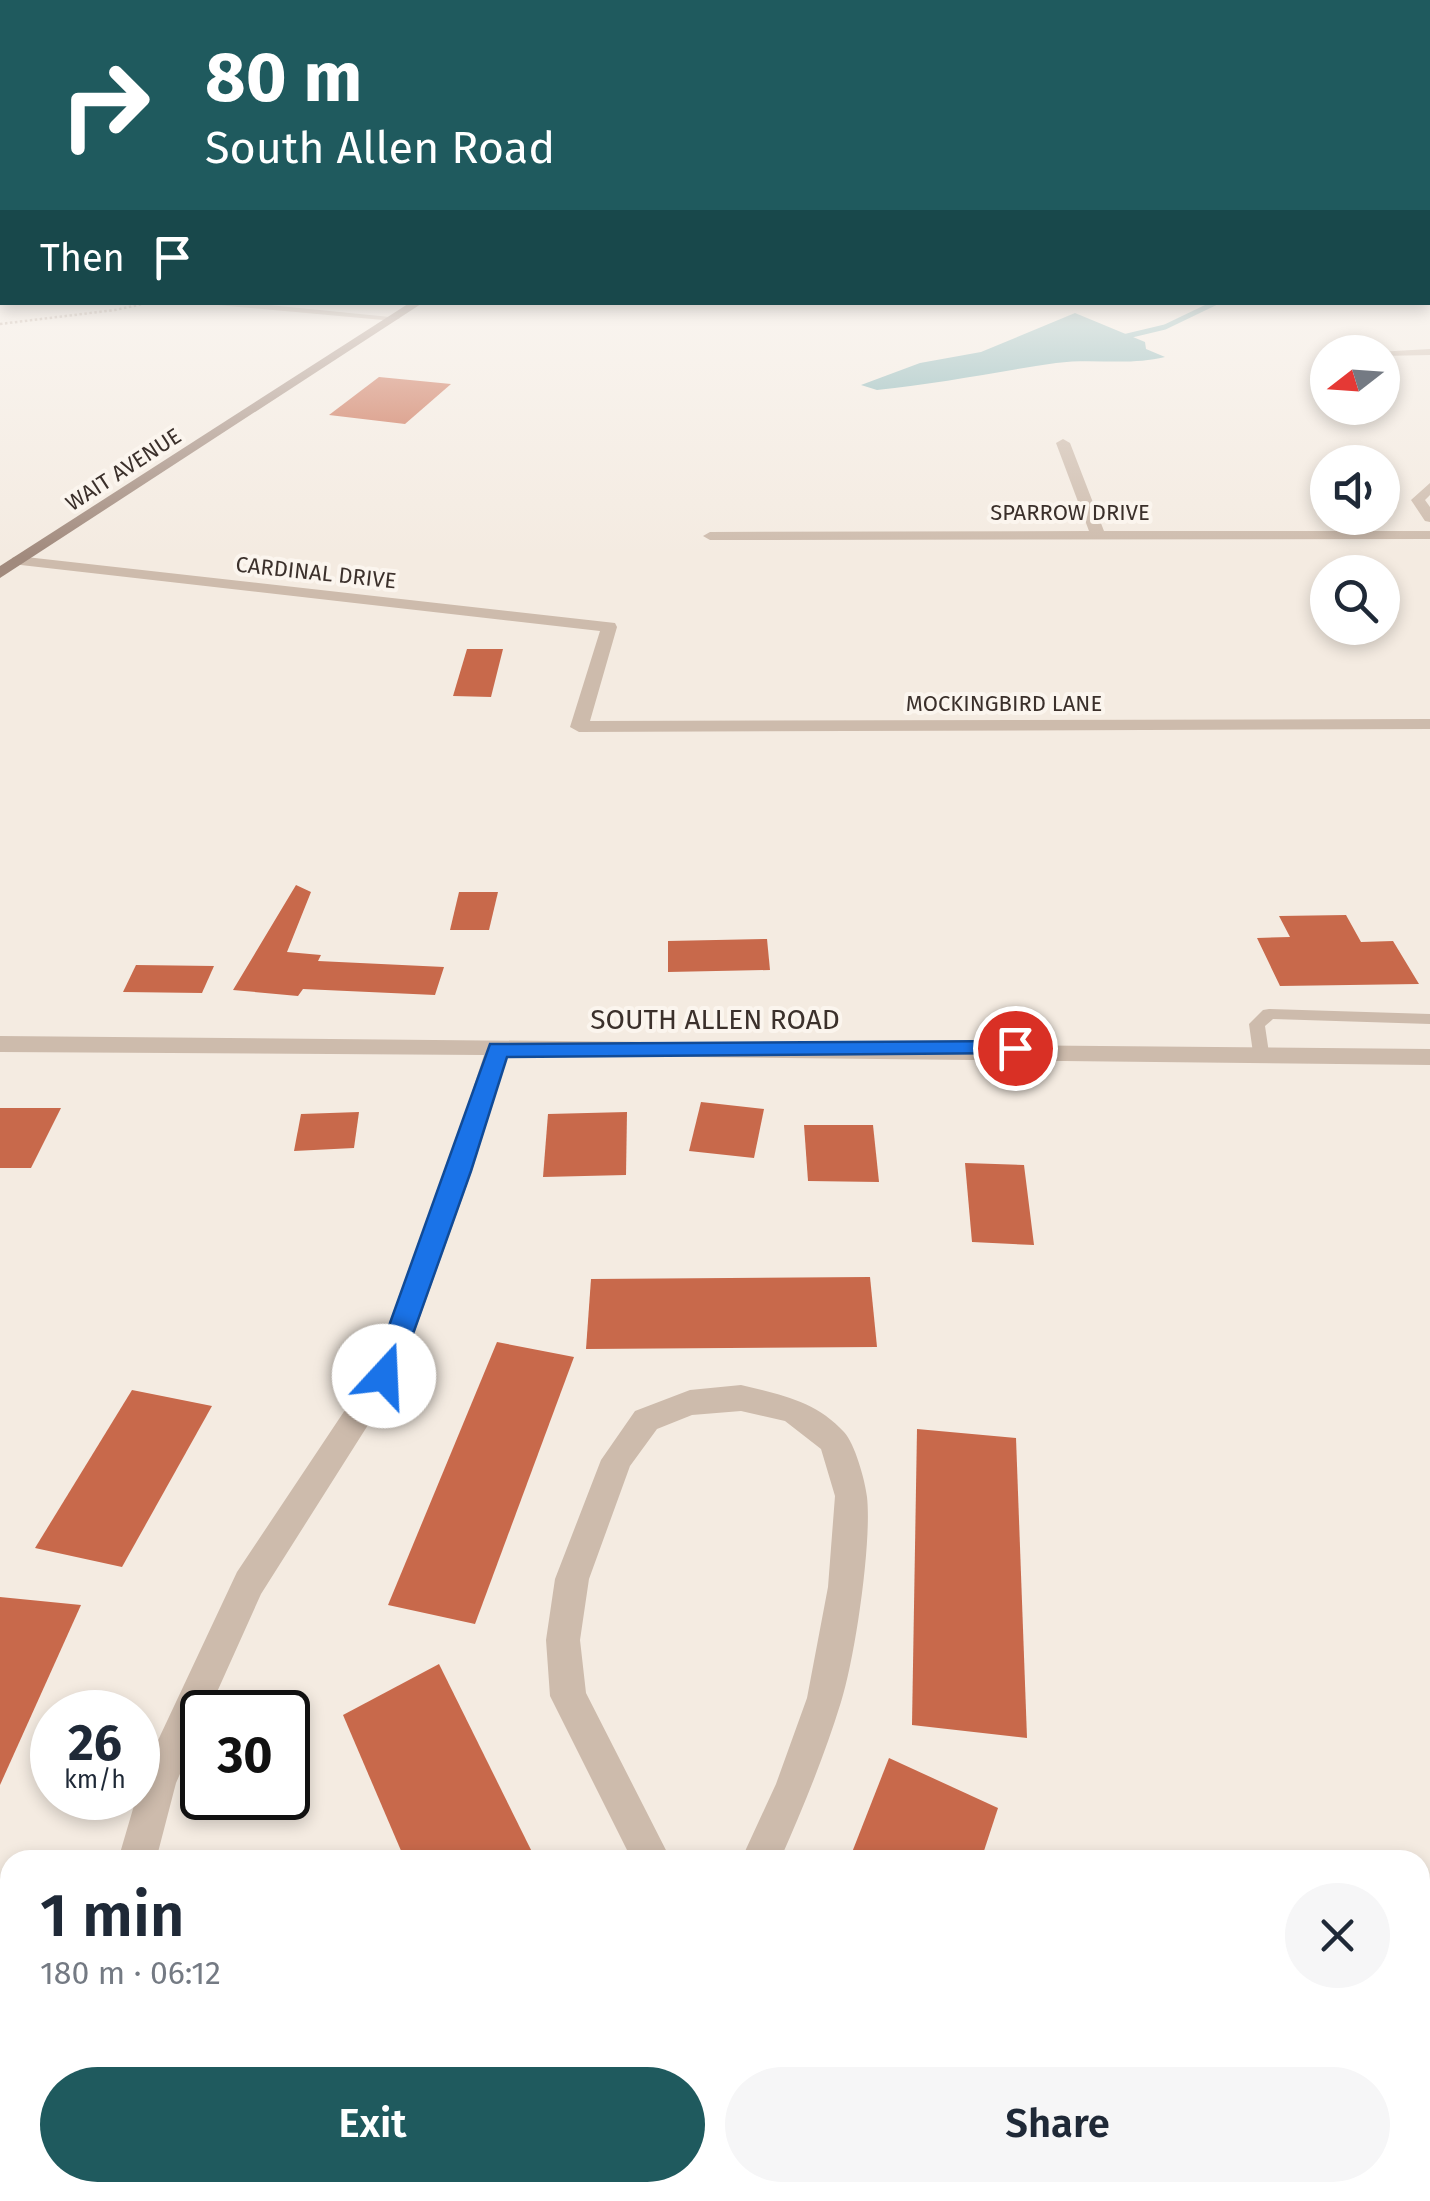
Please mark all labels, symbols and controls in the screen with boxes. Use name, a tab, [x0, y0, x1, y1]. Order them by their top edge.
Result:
text: 80 m	[205, 36, 362, 120]
icon: right	[40, 40, 170, 170]
text: South Allen Road	[205, 121, 555, 175]
icon: arrive	[145, 230, 200, 285]
text: Then	[40, 235, 125, 281]
north arrow	[1310, 335, 1400, 425]
map controls	[1310, 335, 1400, 645]
street label: WAIT AVENUE	[61, 422, 186, 517]
button: sound	[1310, 445, 1400, 535]
street label: SPARROW DRIVE	[990, 499, 1150, 526]
street label: CARDINAL DRIVE	[234, 551, 398, 594]
button: search	[1310, 555, 1400, 645]
street label: MOCKINGBIRD LANE	[906, 690, 1102, 717]
street label: SOUTH ALLEN ROAD	[590, 1003, 840, 1036]
pin	[973, 1006, 1058, 1091]
icon: arrive	[988, 1021, 1043, 1076]
position arrow	[332, 1324, 436, 1428]
speed limit sign: 30	[180, 1690, 310, 1820]
text: 26	[68, 1713, 122, 1773]
text: km/h	[64, 1765, 126, 1795]
text: 1 min	[40, 1880, 185, 1952]
button: close	[1285, 1883, 1390, 1988]
text: 180 m · 06:12	[40, 1954, 221, 1992]
button: Exit	[40, 2067, 705, 2182]
button: Share	[725, 2067, 1390, 2182]

